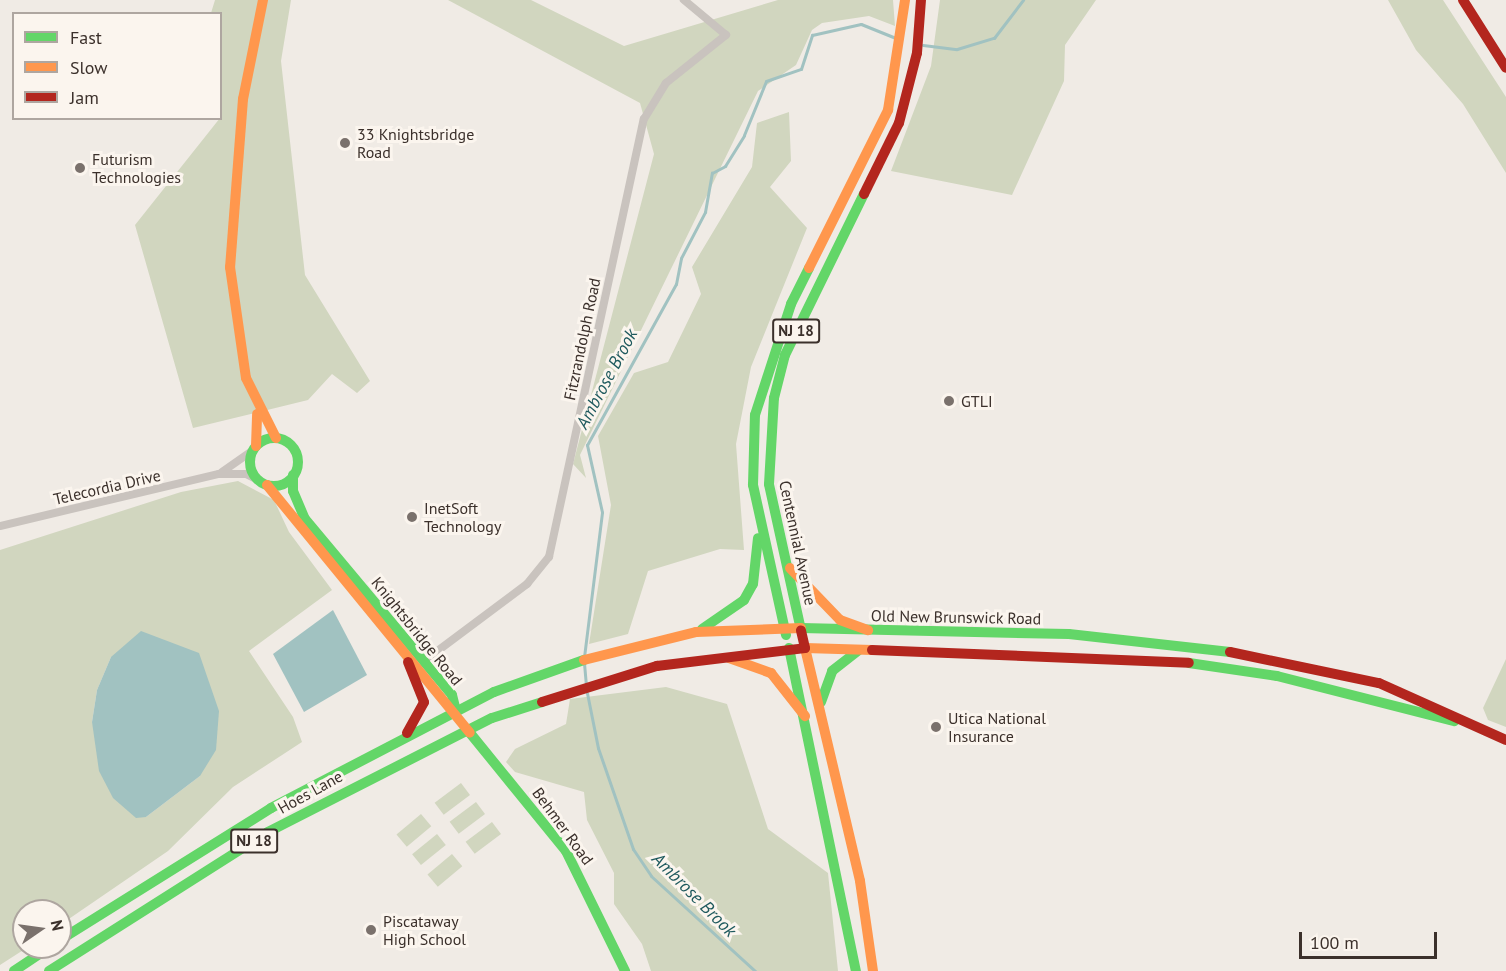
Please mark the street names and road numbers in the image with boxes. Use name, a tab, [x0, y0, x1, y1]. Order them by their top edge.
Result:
street label: Fitzrandolph Road	[560, 276, 604, 402]
road number: NJ 18	[772, 319, 820, 343]
street label: Telecordia Drive	[52, 465, 162, 509]
street label: Centennial Avenue	[775, 479, 821, 607]
street label: Knightsbridge Road	[367, 573, 467, 689]
street label: Old New Brunswick Road	[870, 606, 1042, 628]
street label: Hoes Lane	[274, 766, 346, 818]
street label: Behmer Road	[529, 784, 597, 868]
road number: NJ 18	[230, 829, 278, 853]

